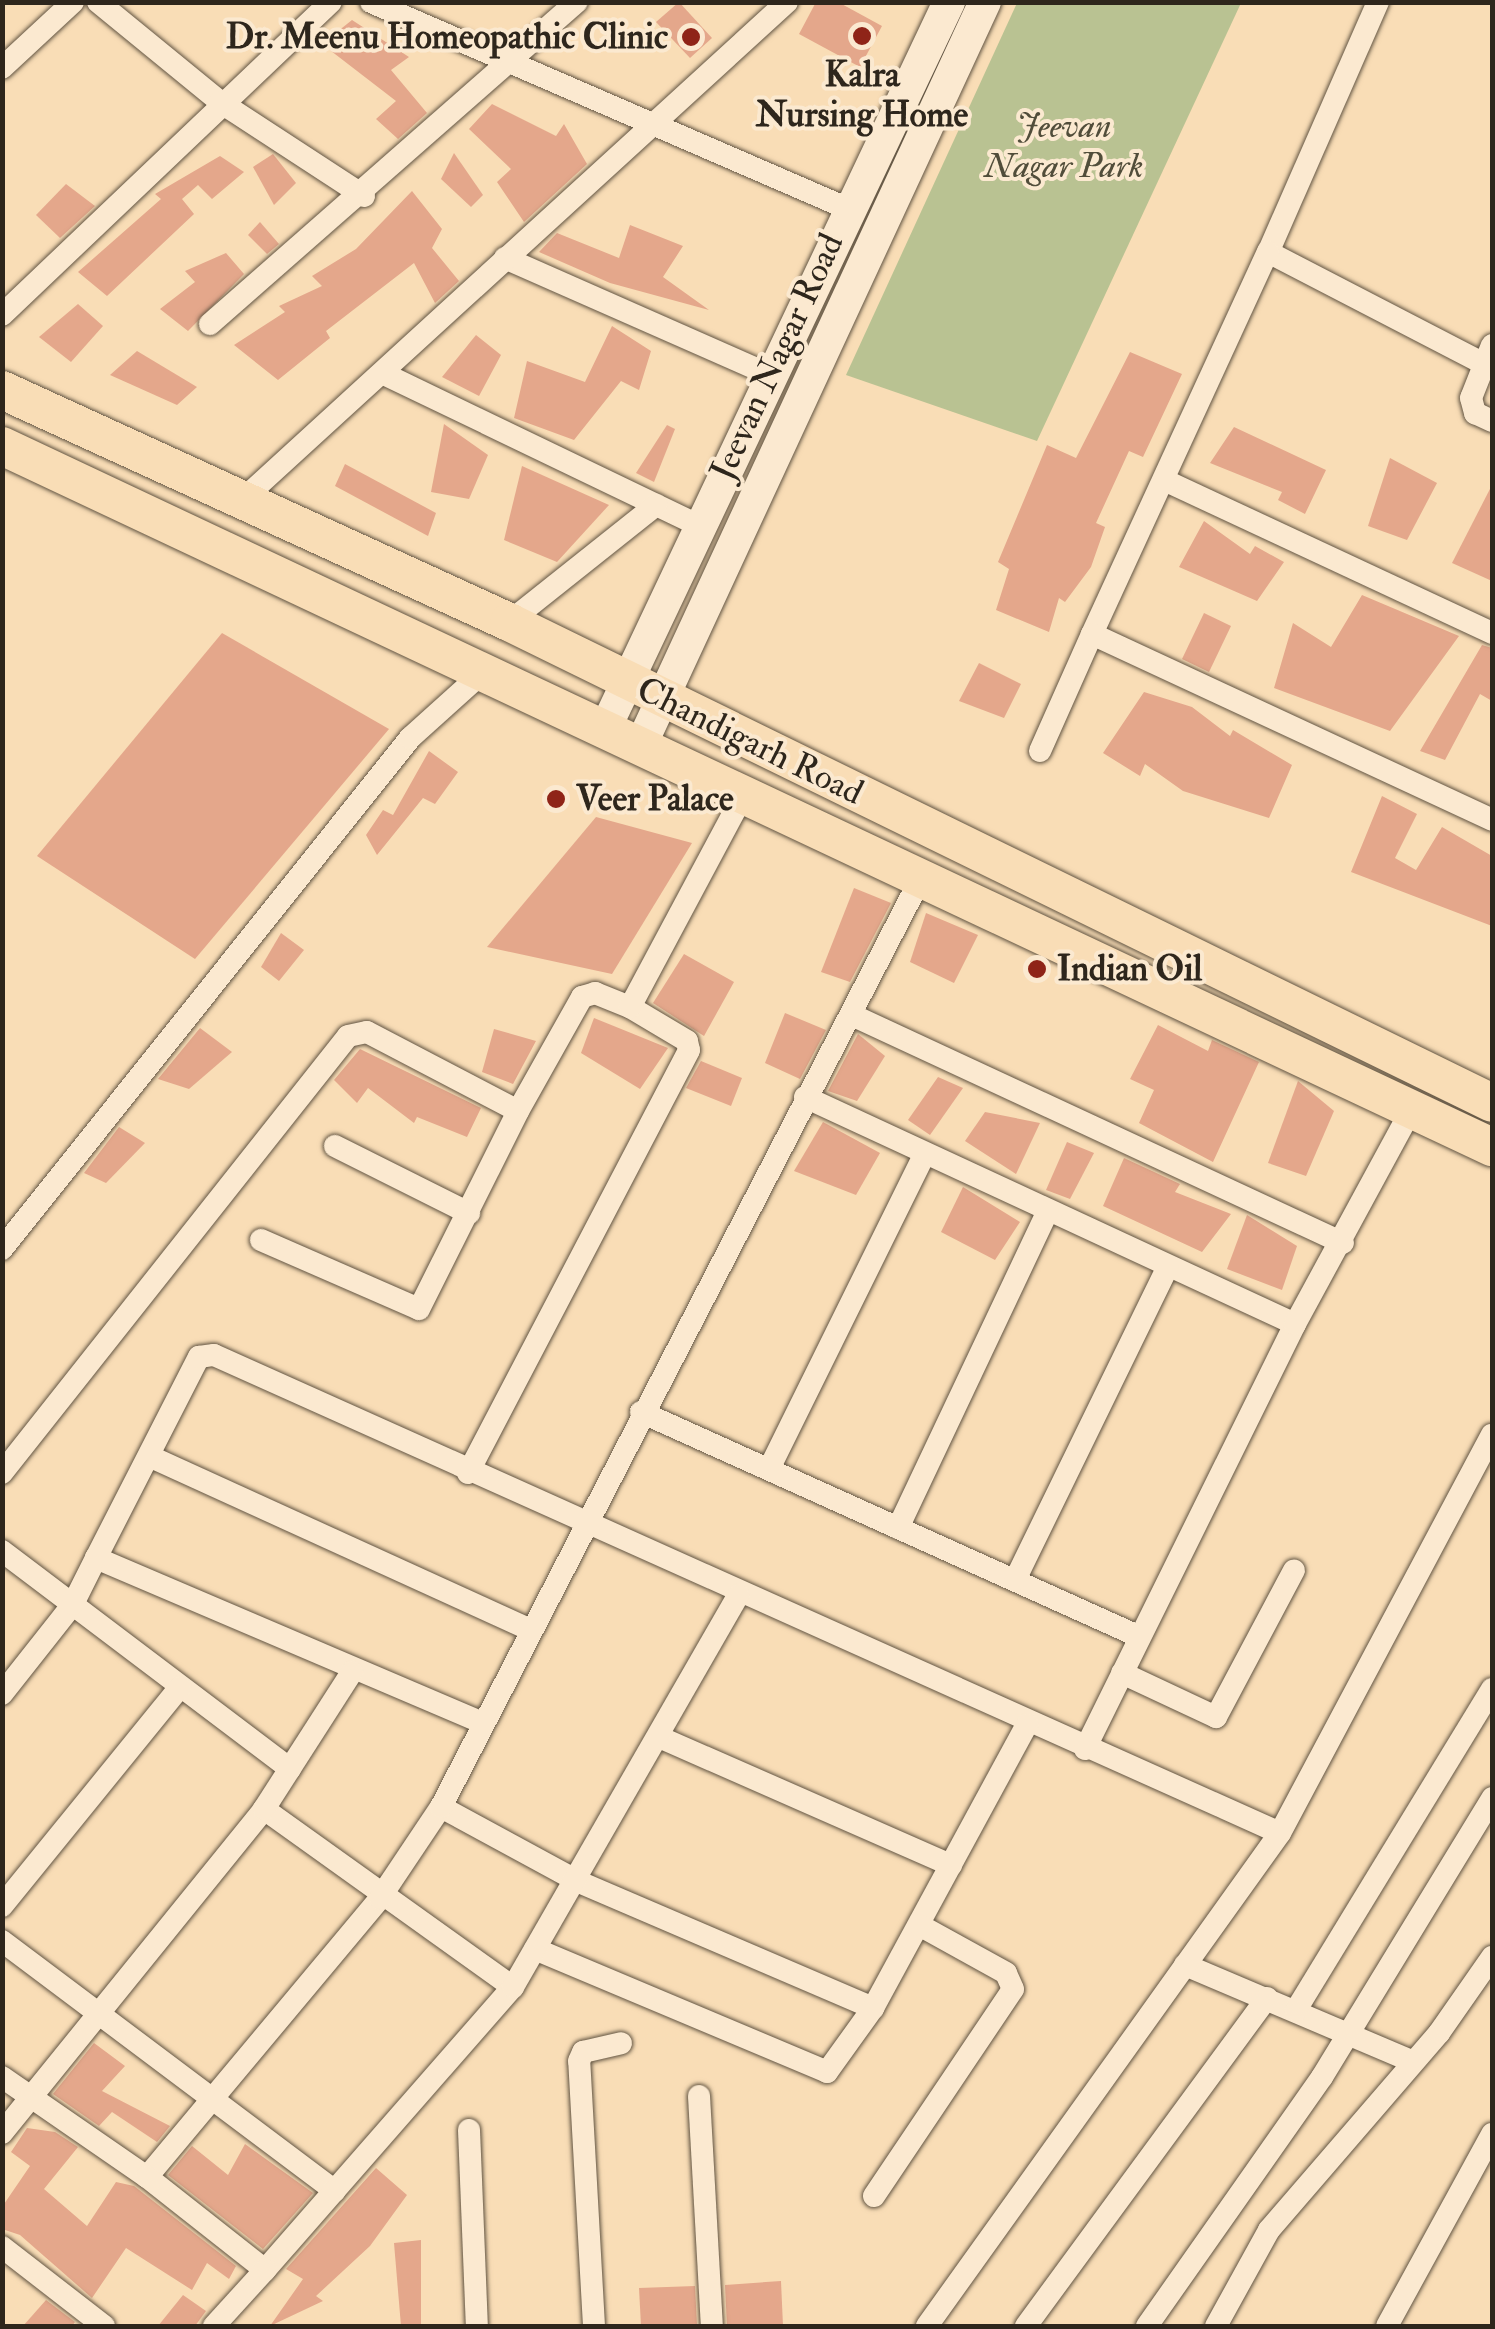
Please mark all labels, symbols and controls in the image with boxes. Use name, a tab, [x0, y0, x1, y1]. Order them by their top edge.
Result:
place label: Dr. Meenu Homeopathic Clinic	[226, 16, 668, 58]
marker: Kalra Nursing Home	[849, 23, 875, 49]
marker: Dr. Meenu Homeopathic Clinic	[678, 24, 704, 50]
place label: Kalra Nursing Home	[756, 54, 968, 136]
park label: Jeevan Nagar Park	[985, 105, 1143, 187]
street label: Jeevan Nagar Road	[701, 227, 853, 487]
street label: Chandigarh Road	[630, 668, 870, 814]
place label: Veer Palace	[576, 778, 734, 820]
marker: Veer Palace	[545, 788, 567, 810]
place label: Indian Oil	[1057, 948, 1202, 990]
marker: Indian Oil	[1026, 958, 1048, 980]

